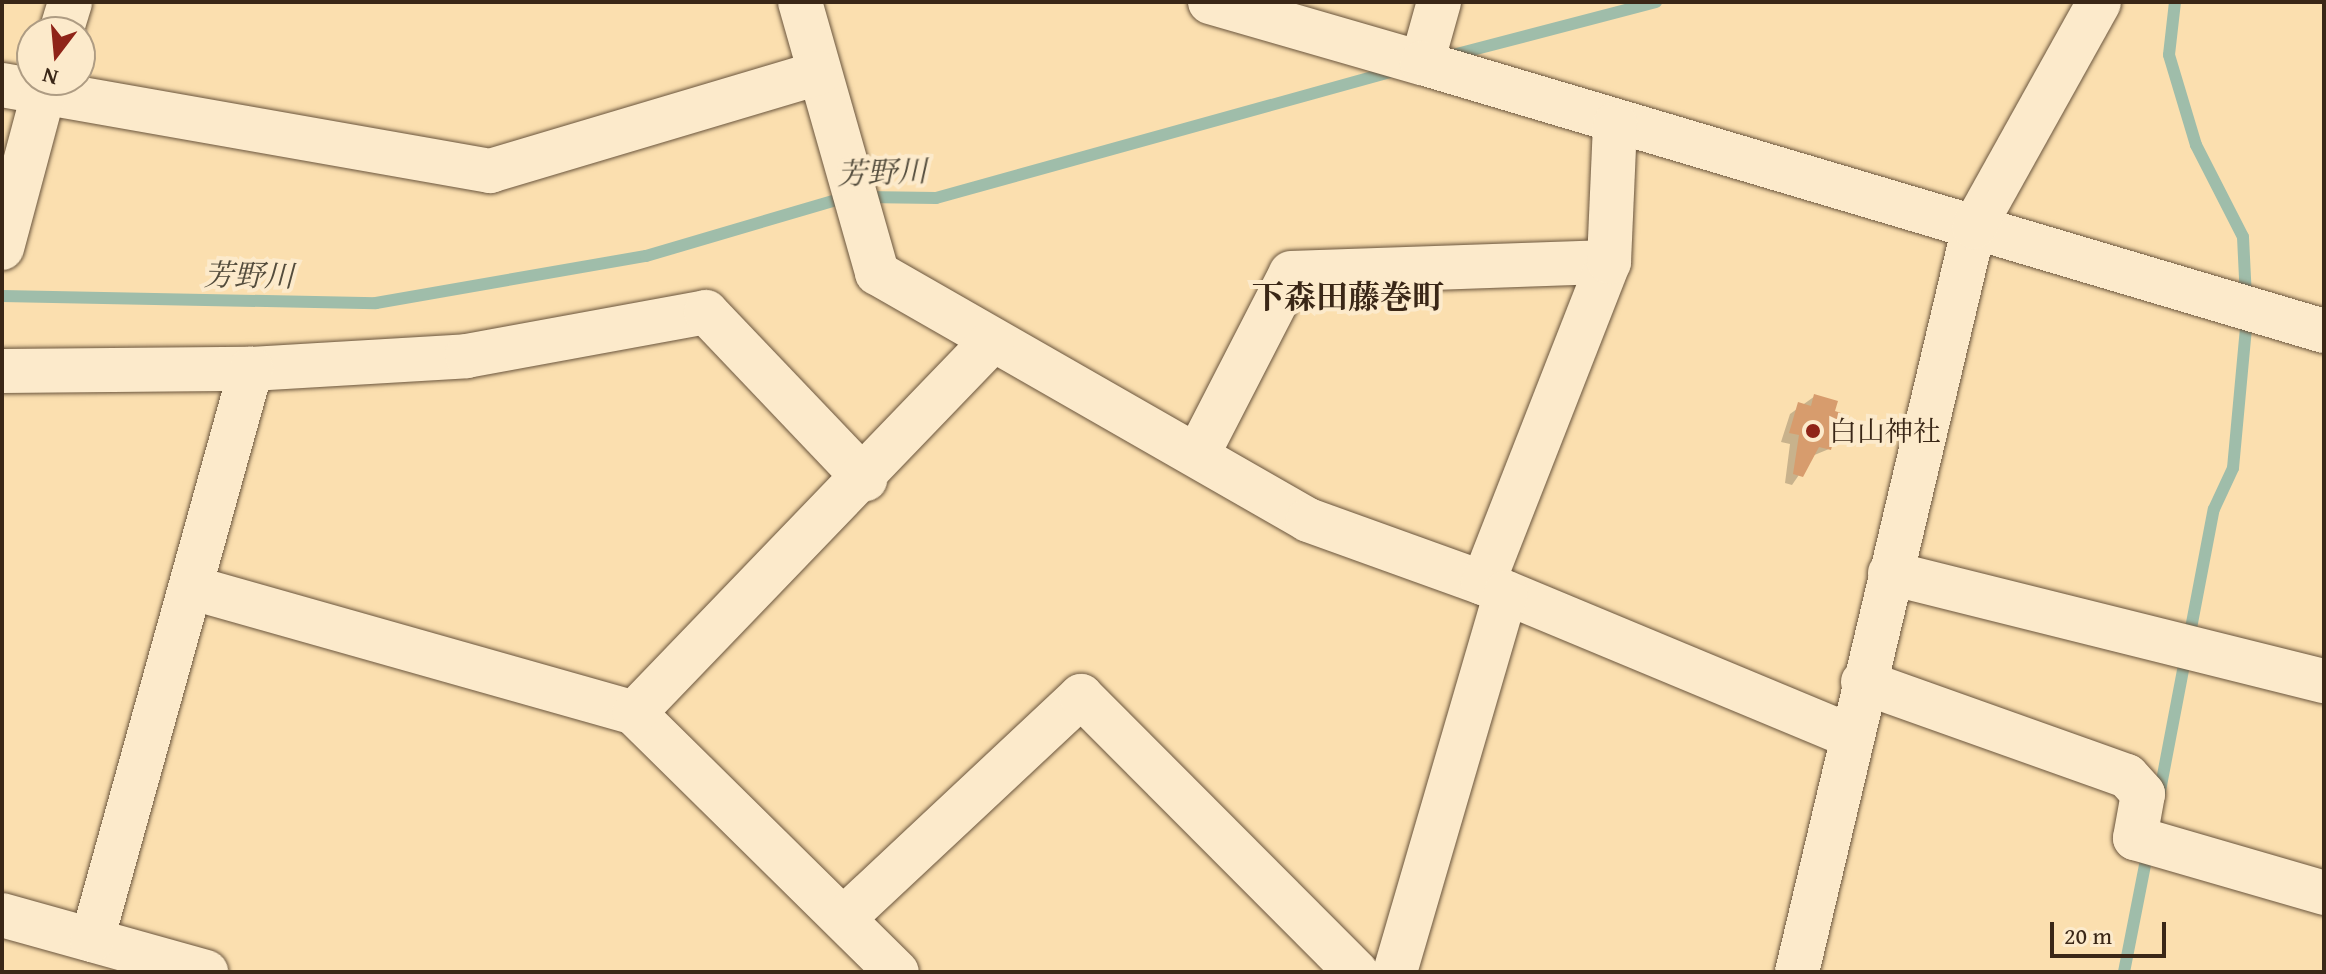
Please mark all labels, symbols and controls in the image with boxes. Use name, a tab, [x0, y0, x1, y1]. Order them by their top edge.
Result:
north arrow	[16, 16, 96, 96]
text: N	[38, 60, 61, 95]
water label: 芳野川	[836, 152, 928, 192]
water label: 芳野川	[204, 256, 294, 294]
district label: 下森田藤巻町	[1252, 278, 1444, 316]
place label: 白山神社	[1829, 414, 1941, 448]
marker: 白山神社	[1804, 422, 1822, 440]
scale bar	[2054, 906, 2170, 956]
text: 20 m	[2064, 918, 2112, 953]

